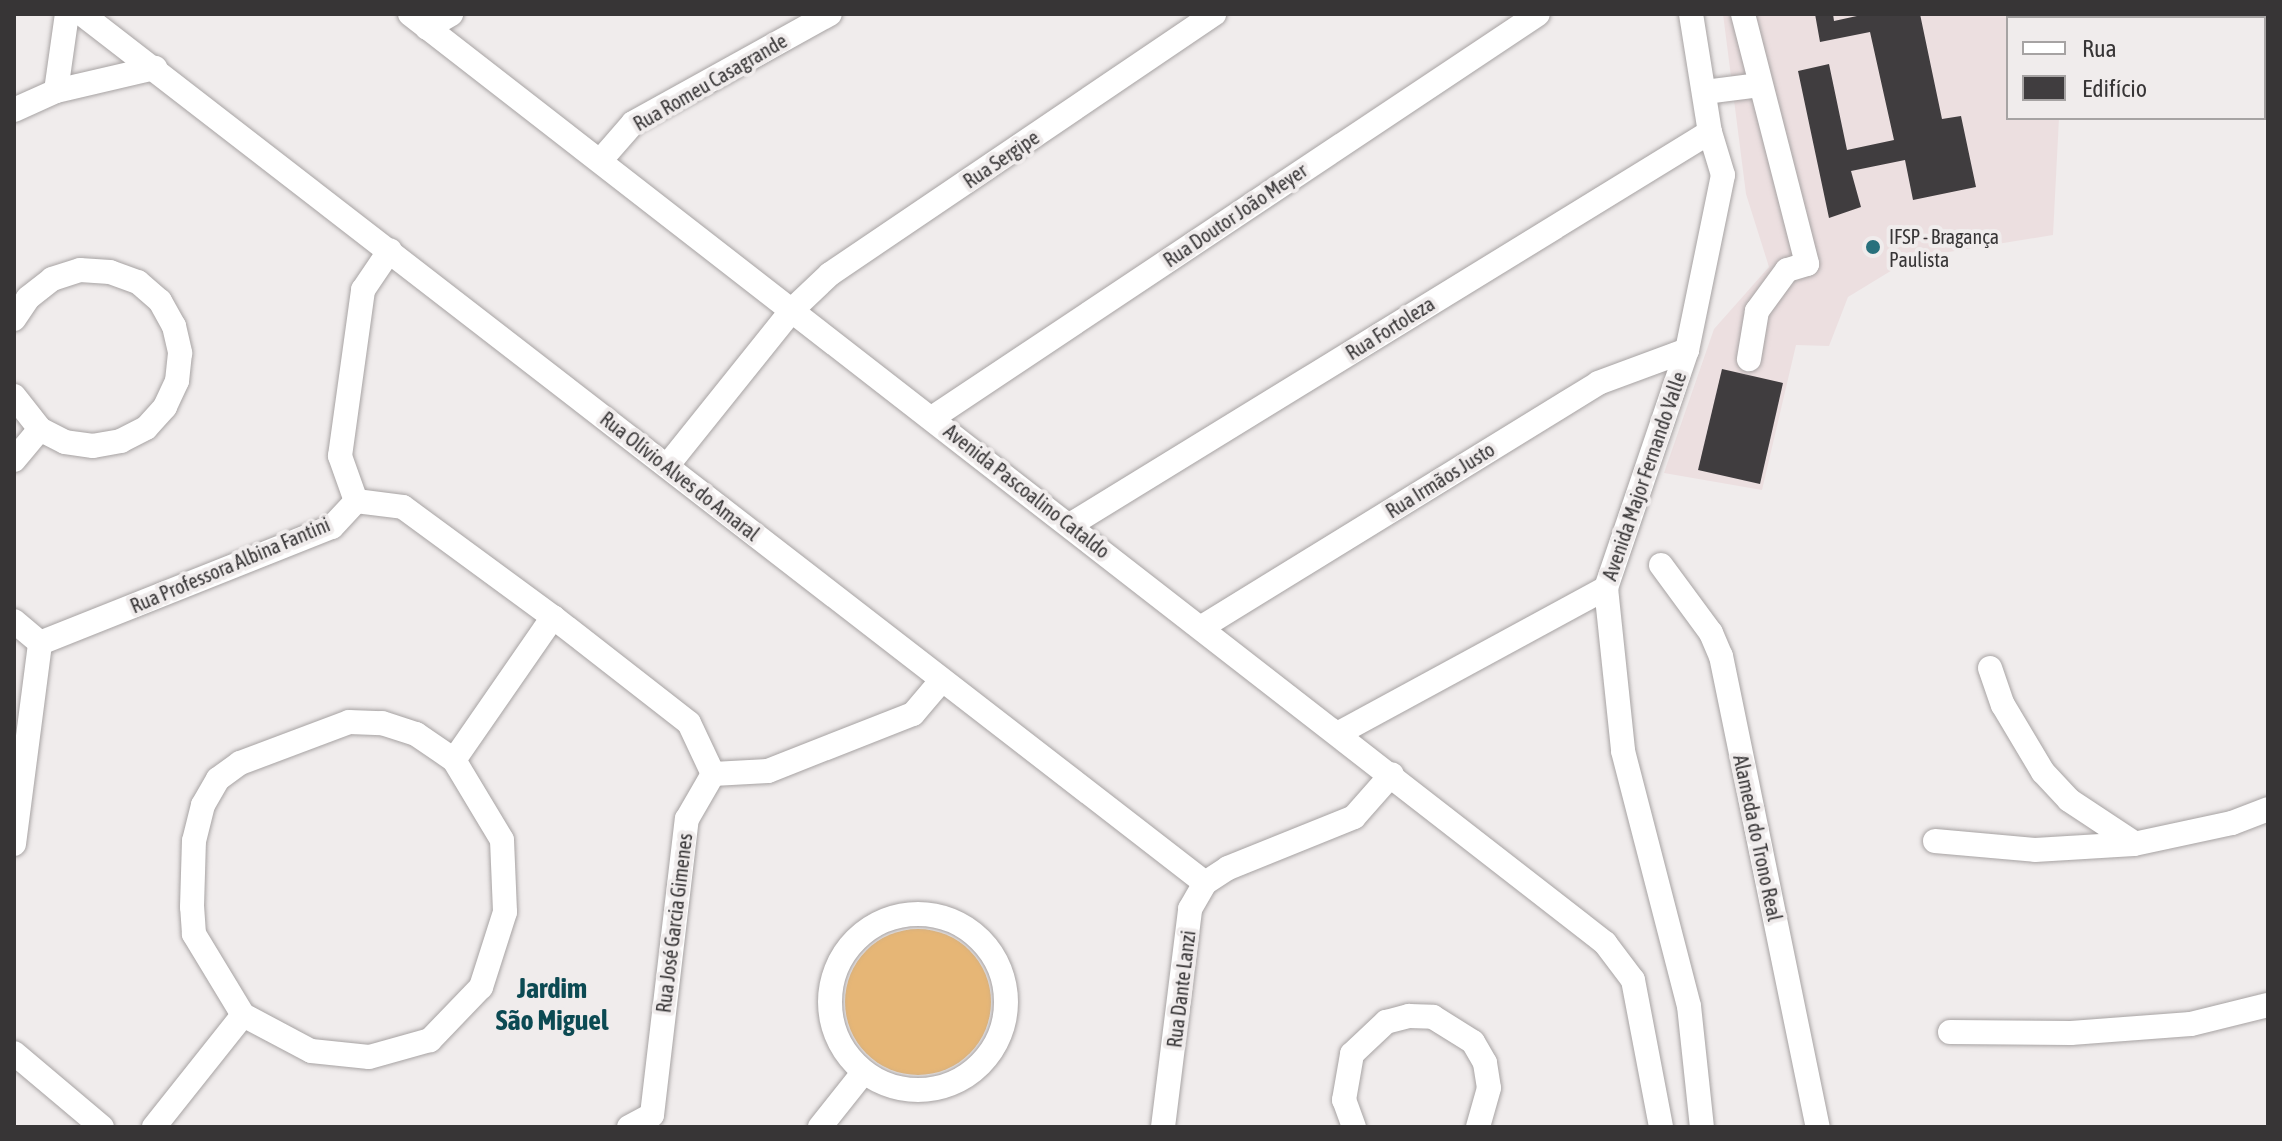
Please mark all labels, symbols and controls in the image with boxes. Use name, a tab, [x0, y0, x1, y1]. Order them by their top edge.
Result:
legend	[2006, 16, 2266, 120]
street label: Rua Romeu Casagrande	[629, 28, 791, 136]
text: Rua	[2082, 35, 2117, 62]
text: Edifício	[2082, 75, 2147, 102]
street label: Rua Sergipe	[959, 125, 1043, 193]
street label: Rua Doutor João Meyer	[1159, 158, 1311, 272]
place label: IFSP - Bragança Paulista	[1889, 224, 1999, 271]
marker: IFSP - Bragança Paulista	[1864, 238, 1882, 256]
street label: Rua Fortoleza	[1341, 291, 1439, 365]
street label: Avenida Major Fernando Valle	[1597, 369, 1691, 583]
street label: Rua Olívio Alves do Amaral	[596, 406, 764, 546]
street label: Avenida Pascoalino Cataldo	[939, 419, 1115, 563]
street label: Rua Irmãos Justo	[1381, 437, 1499, 523]
street label: Rua Professora Albina Fantini	[126, 512, 334, 618]
street label: Alameda do Trono Real	[1729, 753, 1787, 923]
street label: Rua José Garcia Gimenes	[651, 832, 697, 1014]
street label: Rua Dante Lanzi	[1162, 929, 1200, 1049]
district label: Jardim São Miguel	[496, 971, 608, 1037]

